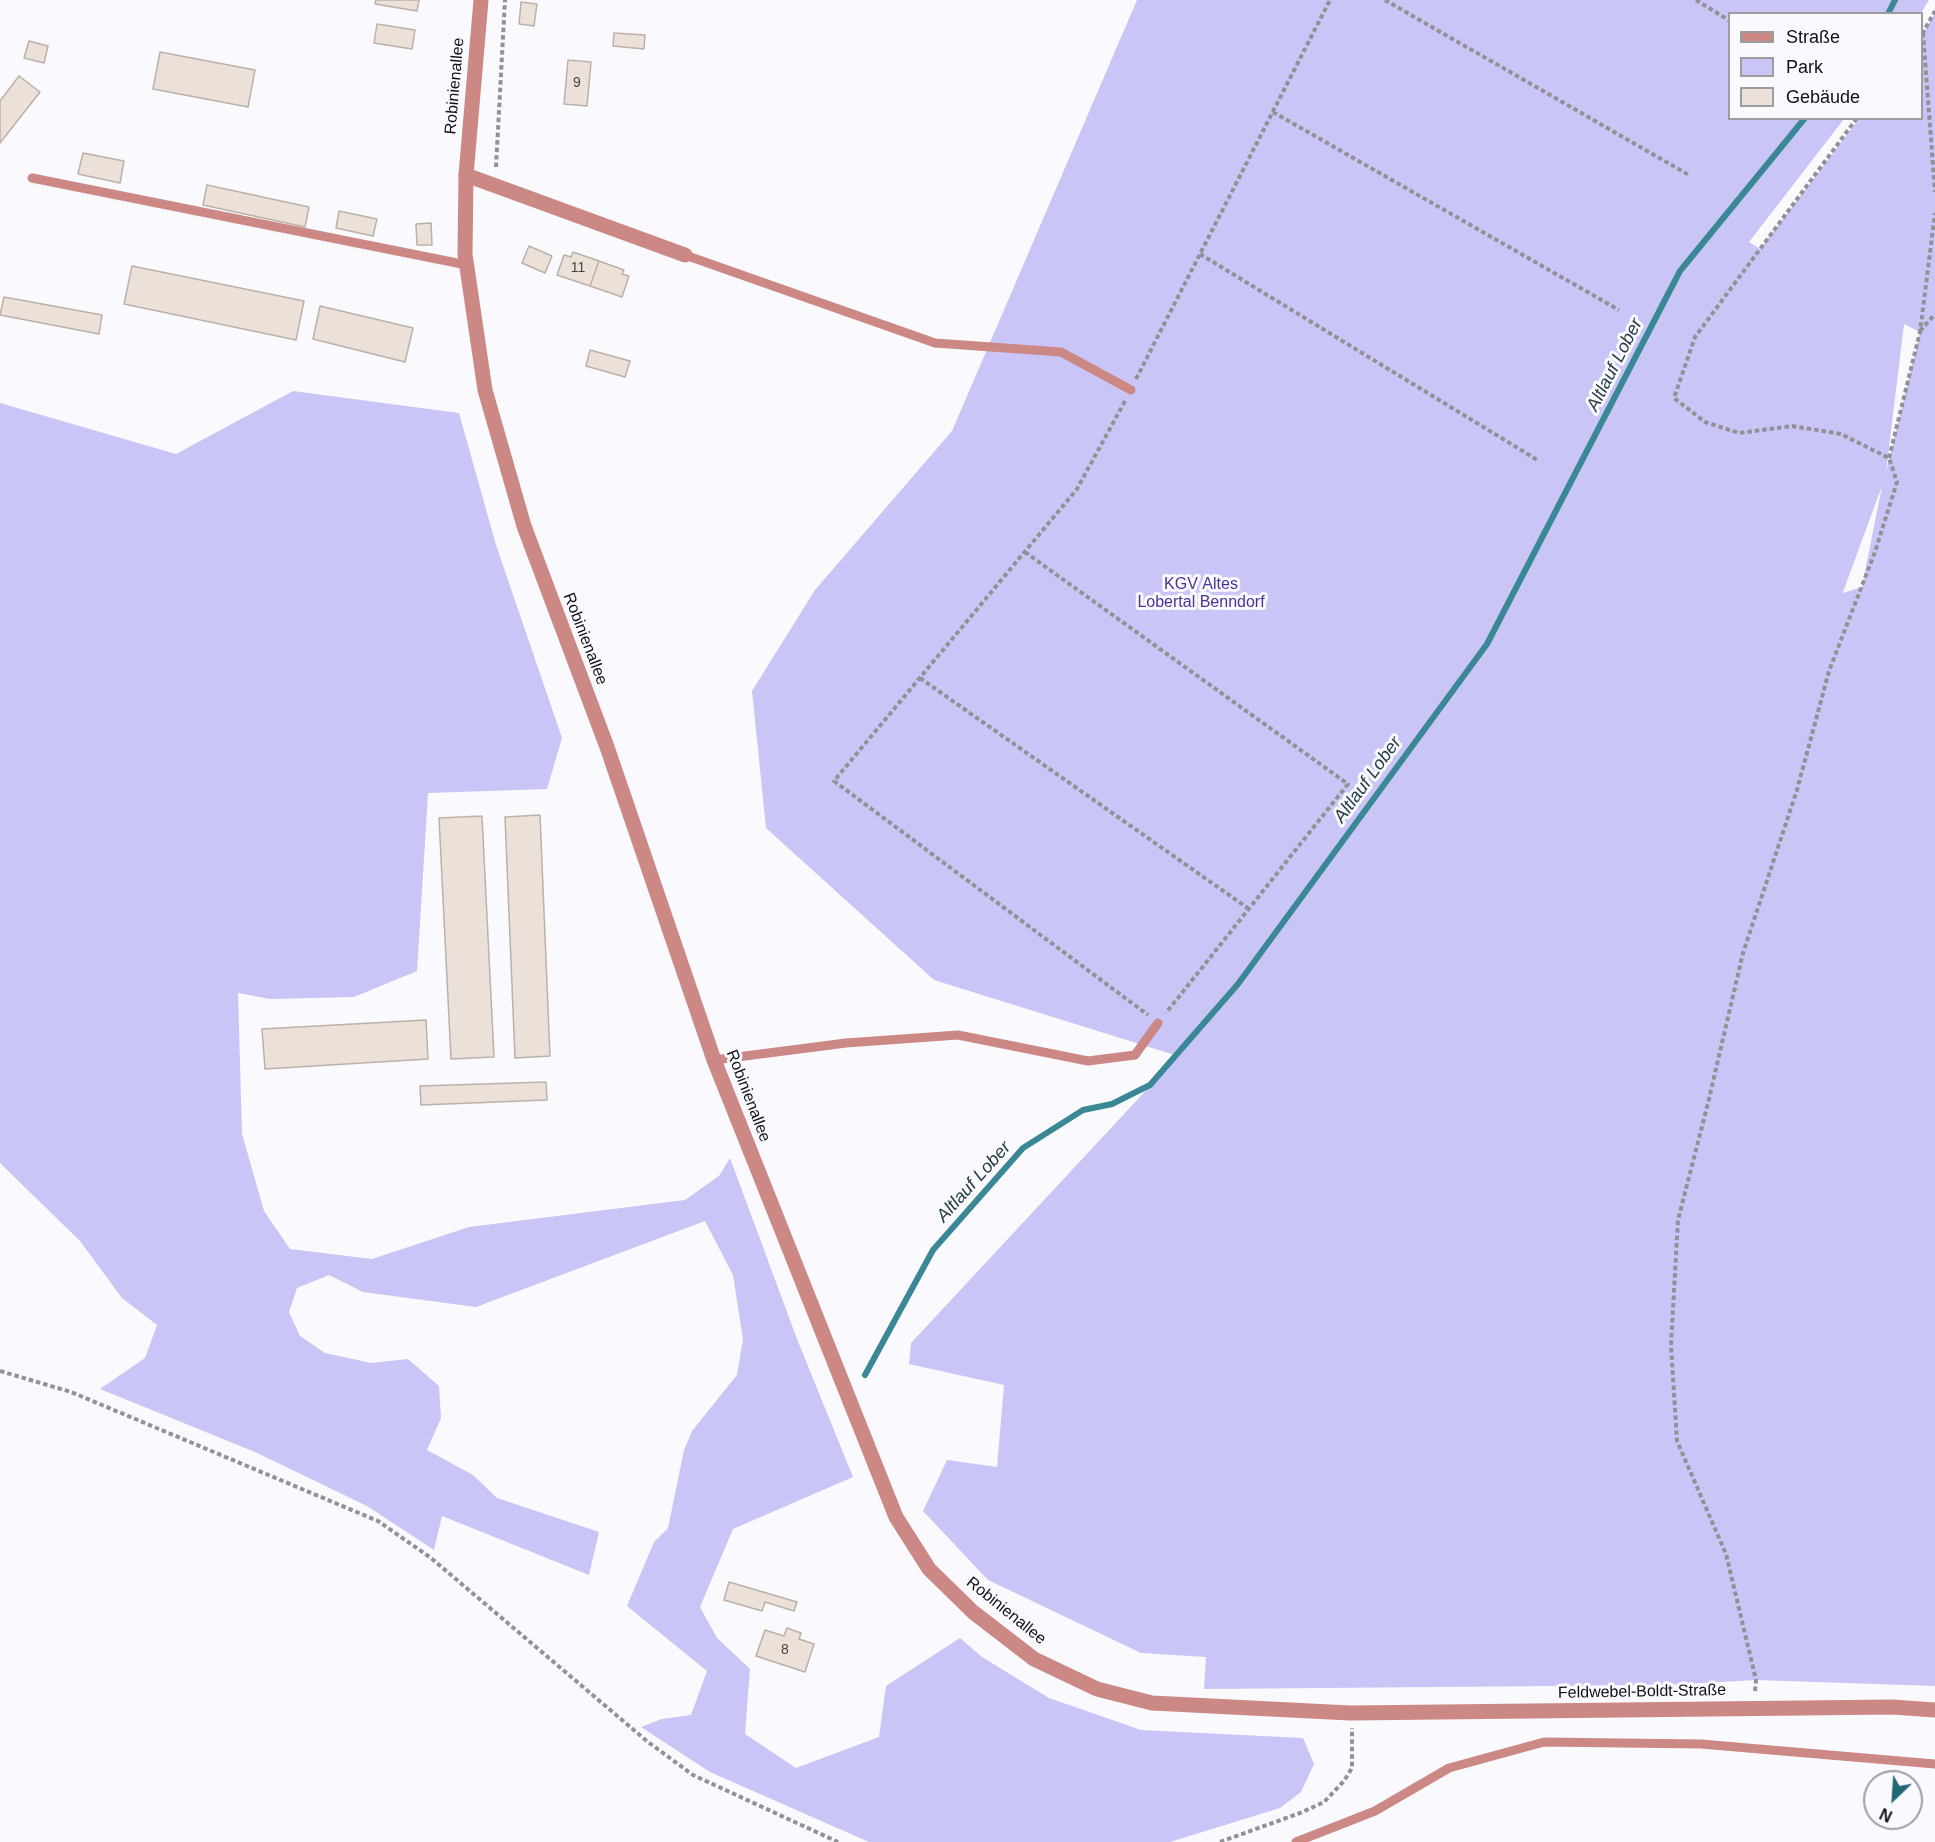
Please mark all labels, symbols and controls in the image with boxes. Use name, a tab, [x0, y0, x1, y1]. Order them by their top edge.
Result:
legend	[1728, 12, 1923, 120]
text: Straße	[1786, 27, 1840, 47]
street label: Robinienallee	[441, 37, 469, 135]
text: Park	[1786, 57, 1823, 77]
house number: 9	[573, 75, 581, 91]
text: Gebäude	[1786, 87, 1860, 107]
house number: 11	[571, 260, 585, 276]
water label: Altlauf Lober	[1582, 315, 1648, 415]
park label: KGV Altes Lobertal Benndorf	[1137, 575, 1265, 613]
street label: Robinienallee	[559, 590, 611, 688]
water label: Altlauf Lober	[1330, 733, 1406, 827]
street label: Robinienallee	[722, 1047, 774, 1145]
water label: Altlauf Lober	[932, 1137, 1016, 1227]
street label: Robinienallee	[962, 1573, 1050, 1649]
house number: 8	[781, 1642, 789, 1658]
street label: Feldwebel-Boldt-Straße	[1558, 1681, 1726, 1703]
north arrow	[1863, 1770, 1923, 1830]
text: N	[1877, 1805, 1895, 1825]

